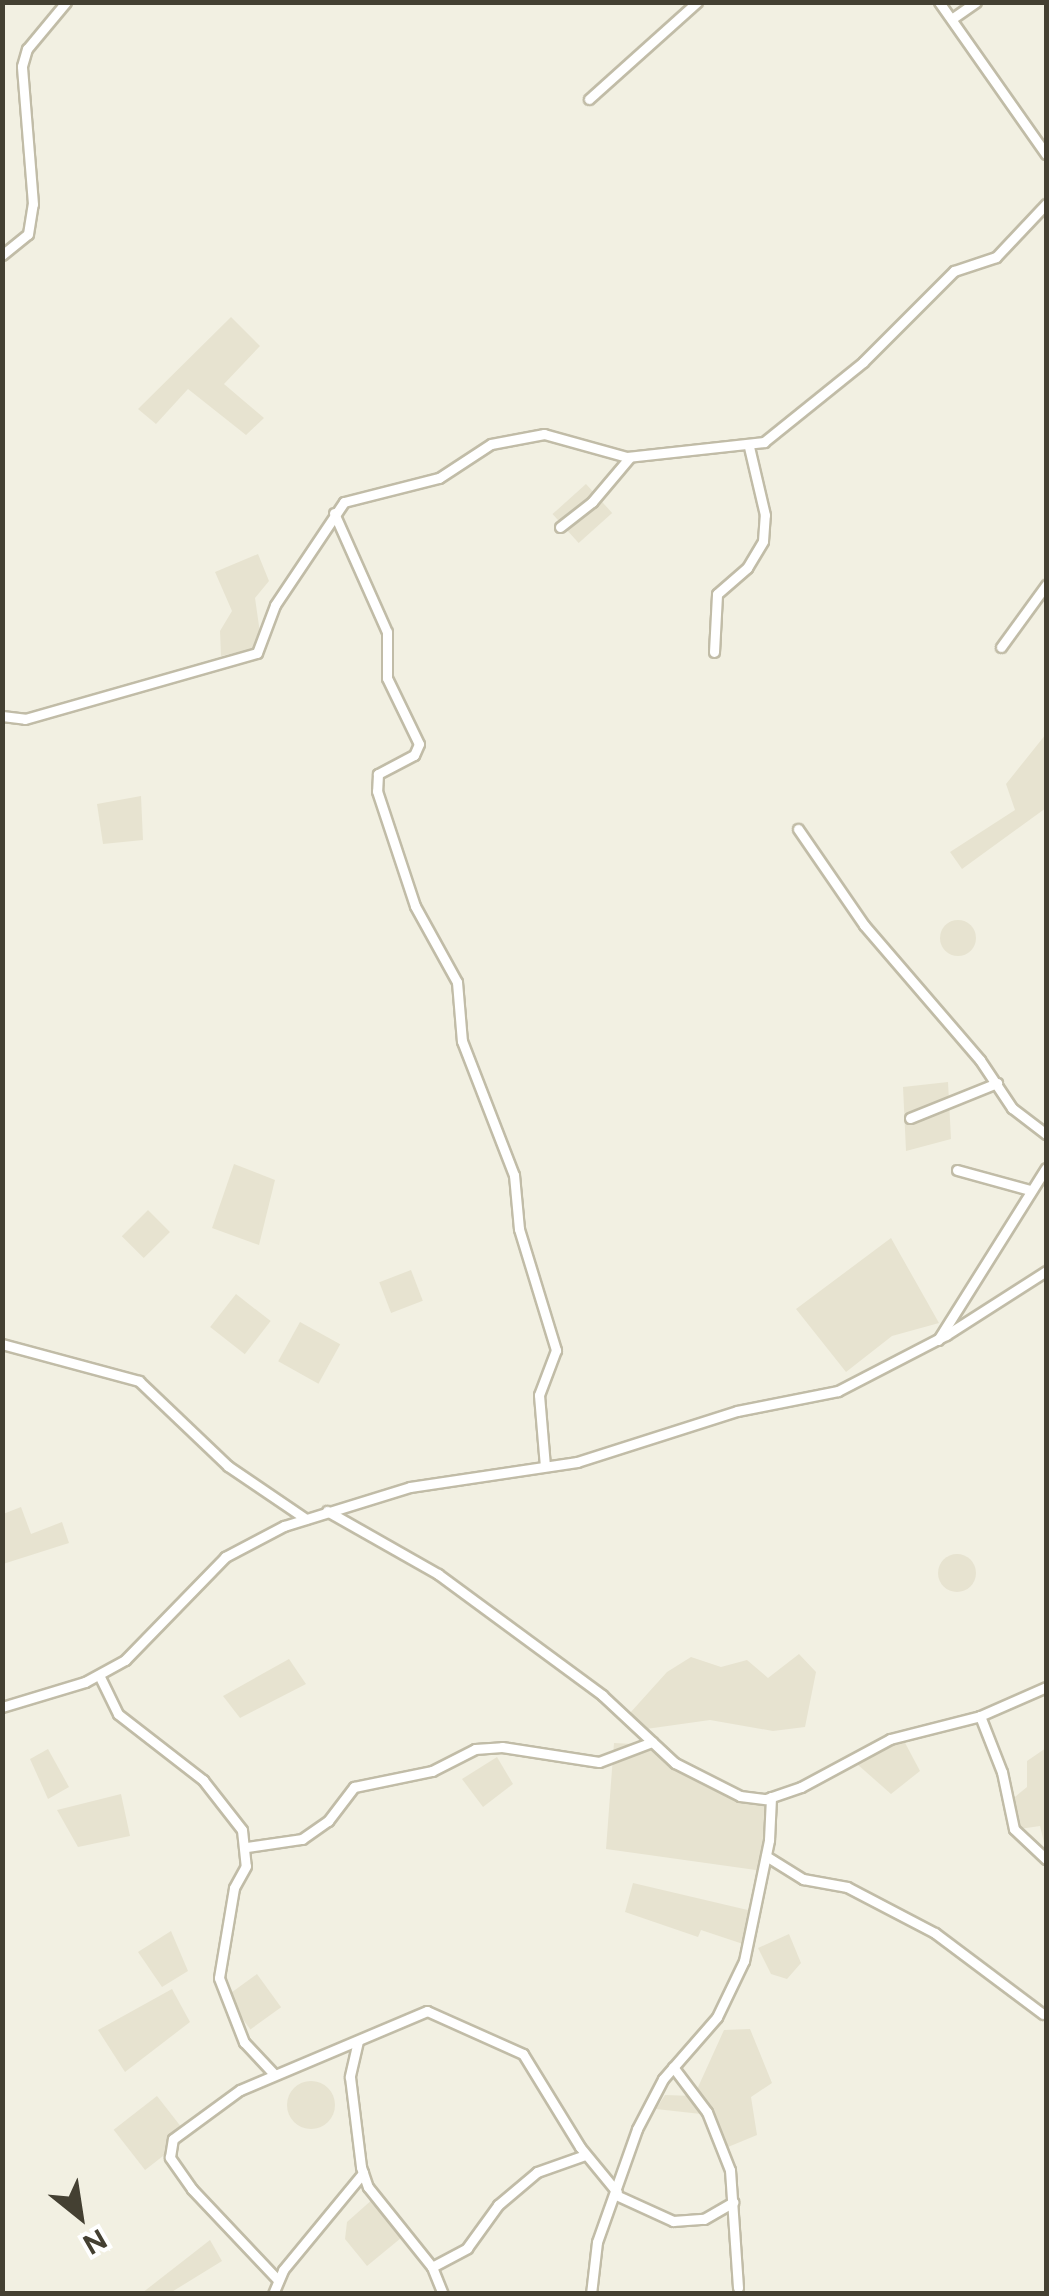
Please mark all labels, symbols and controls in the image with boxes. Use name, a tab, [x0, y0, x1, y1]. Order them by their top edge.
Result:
north arrow	[30, 2166, 130, 2266]
text: N	[77, 2222, 113, 2262]

